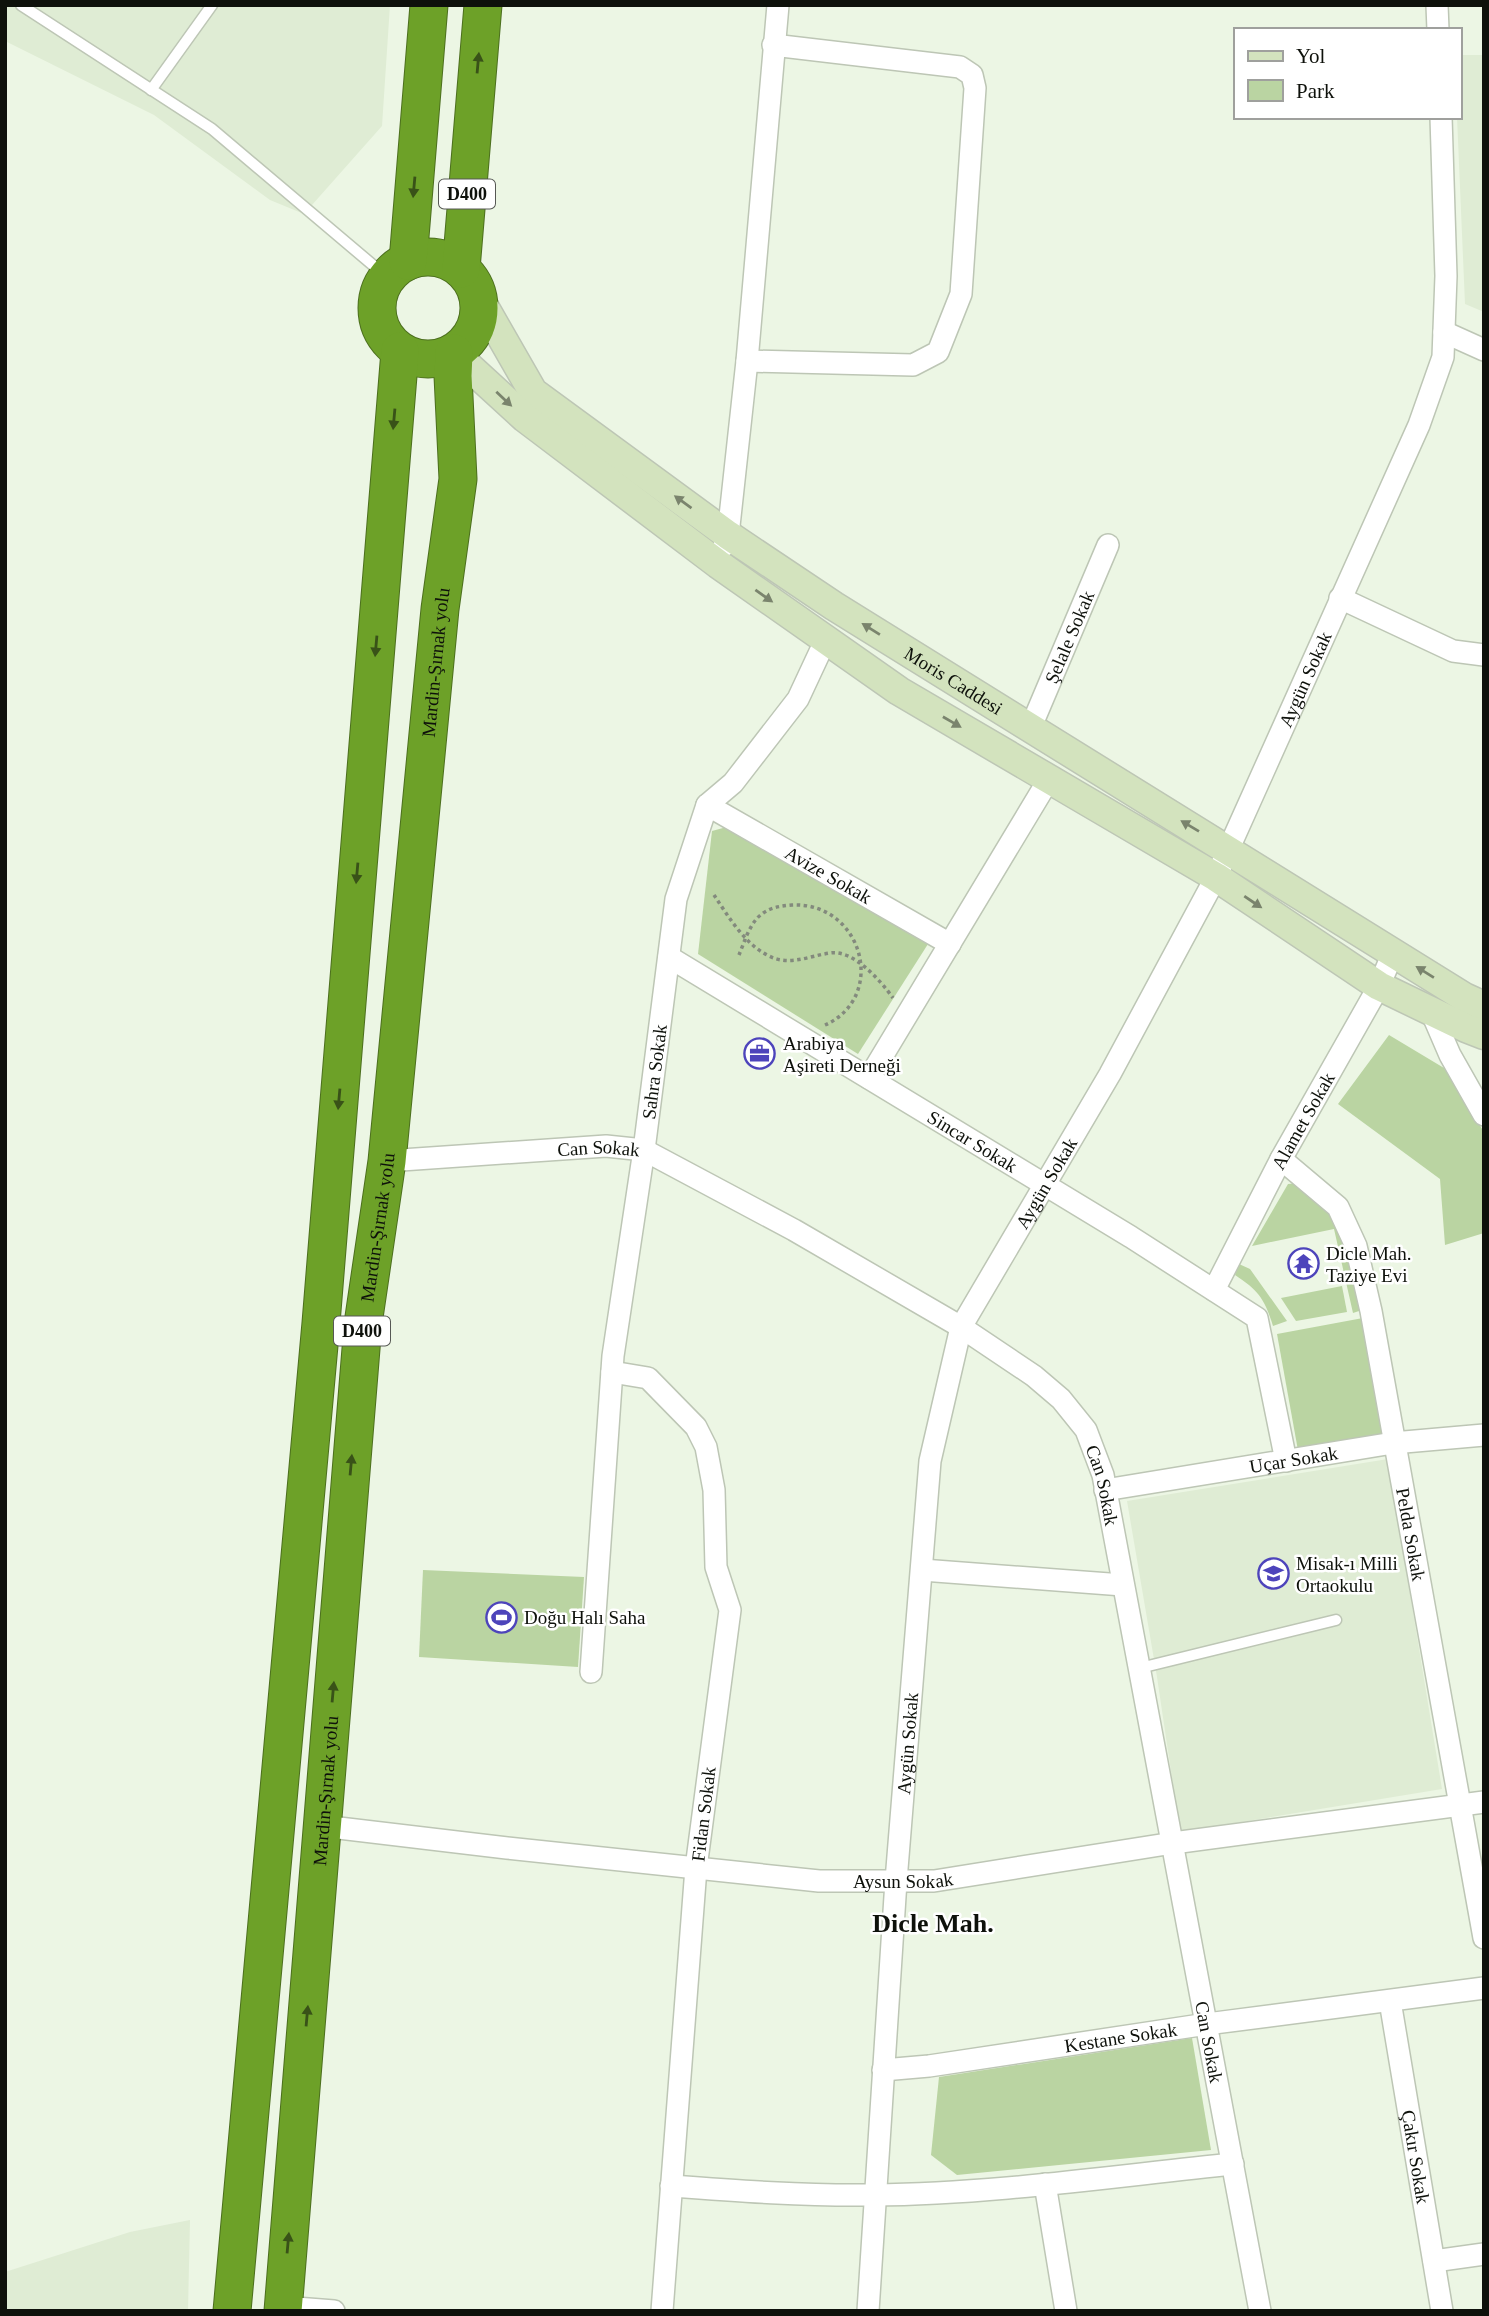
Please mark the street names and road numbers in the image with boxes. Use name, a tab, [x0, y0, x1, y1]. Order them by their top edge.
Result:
road number: D400	[439, 180, 495, 209]
street label: Mardin-Şırnak yolu	[418, 586, 454, 738]
street label: Şelale Sokak	[1041, 587, 1099, 687]
street label: Aygün Sokak	[1275, 628, 1336, 730]
street label: Moris Caddesi	[901, 642, 1006, 719]
street label: Avize Sokak	[781, 842, 876, 908]
street label: Sahra Sokak	[638, 1023, 671, 1120]
street label: Alamet Sokak	[1267, 1068, 1339, 1173]
street label: Sincar Sokak	[924, 1106, 1021, 1177]
street label: Aygün Sokak	[1011, 1133, 1082, 1233]
street label: Can Sokak	[556, 1136, 641, 1161]
street label: Mardin-Şırnak yolu	[356, 1151, 399, 1303]
road number: D400	[334, 1316, 390, 1346]
street label: Can Sokak	[1082, 1442, 1122, 1528]
street label: Uçar Sokak	[1248, 1442, 1340, 1477]
street label: Pelda Sokak	[1392, 1486, 1430, 1583]
street label: Aygün Sokak	[893, 1691, 922, 1795]
street label: Mardin-Şırnak yolu	[309, 1714, 342, 1867]
street label: Fidan Sokak	[687, 1765, 720, 1863]
street label: Aysun Sokak	[853, 1868, 955, 1892]
street label: Can Sokak	[1191, 1999, 1227, 2085]
street label: Kestane Sokak	[1063, 2019, 1179, 2056]
street label: Çakır Sokak	[1397, 2109, 1434, 2206]

